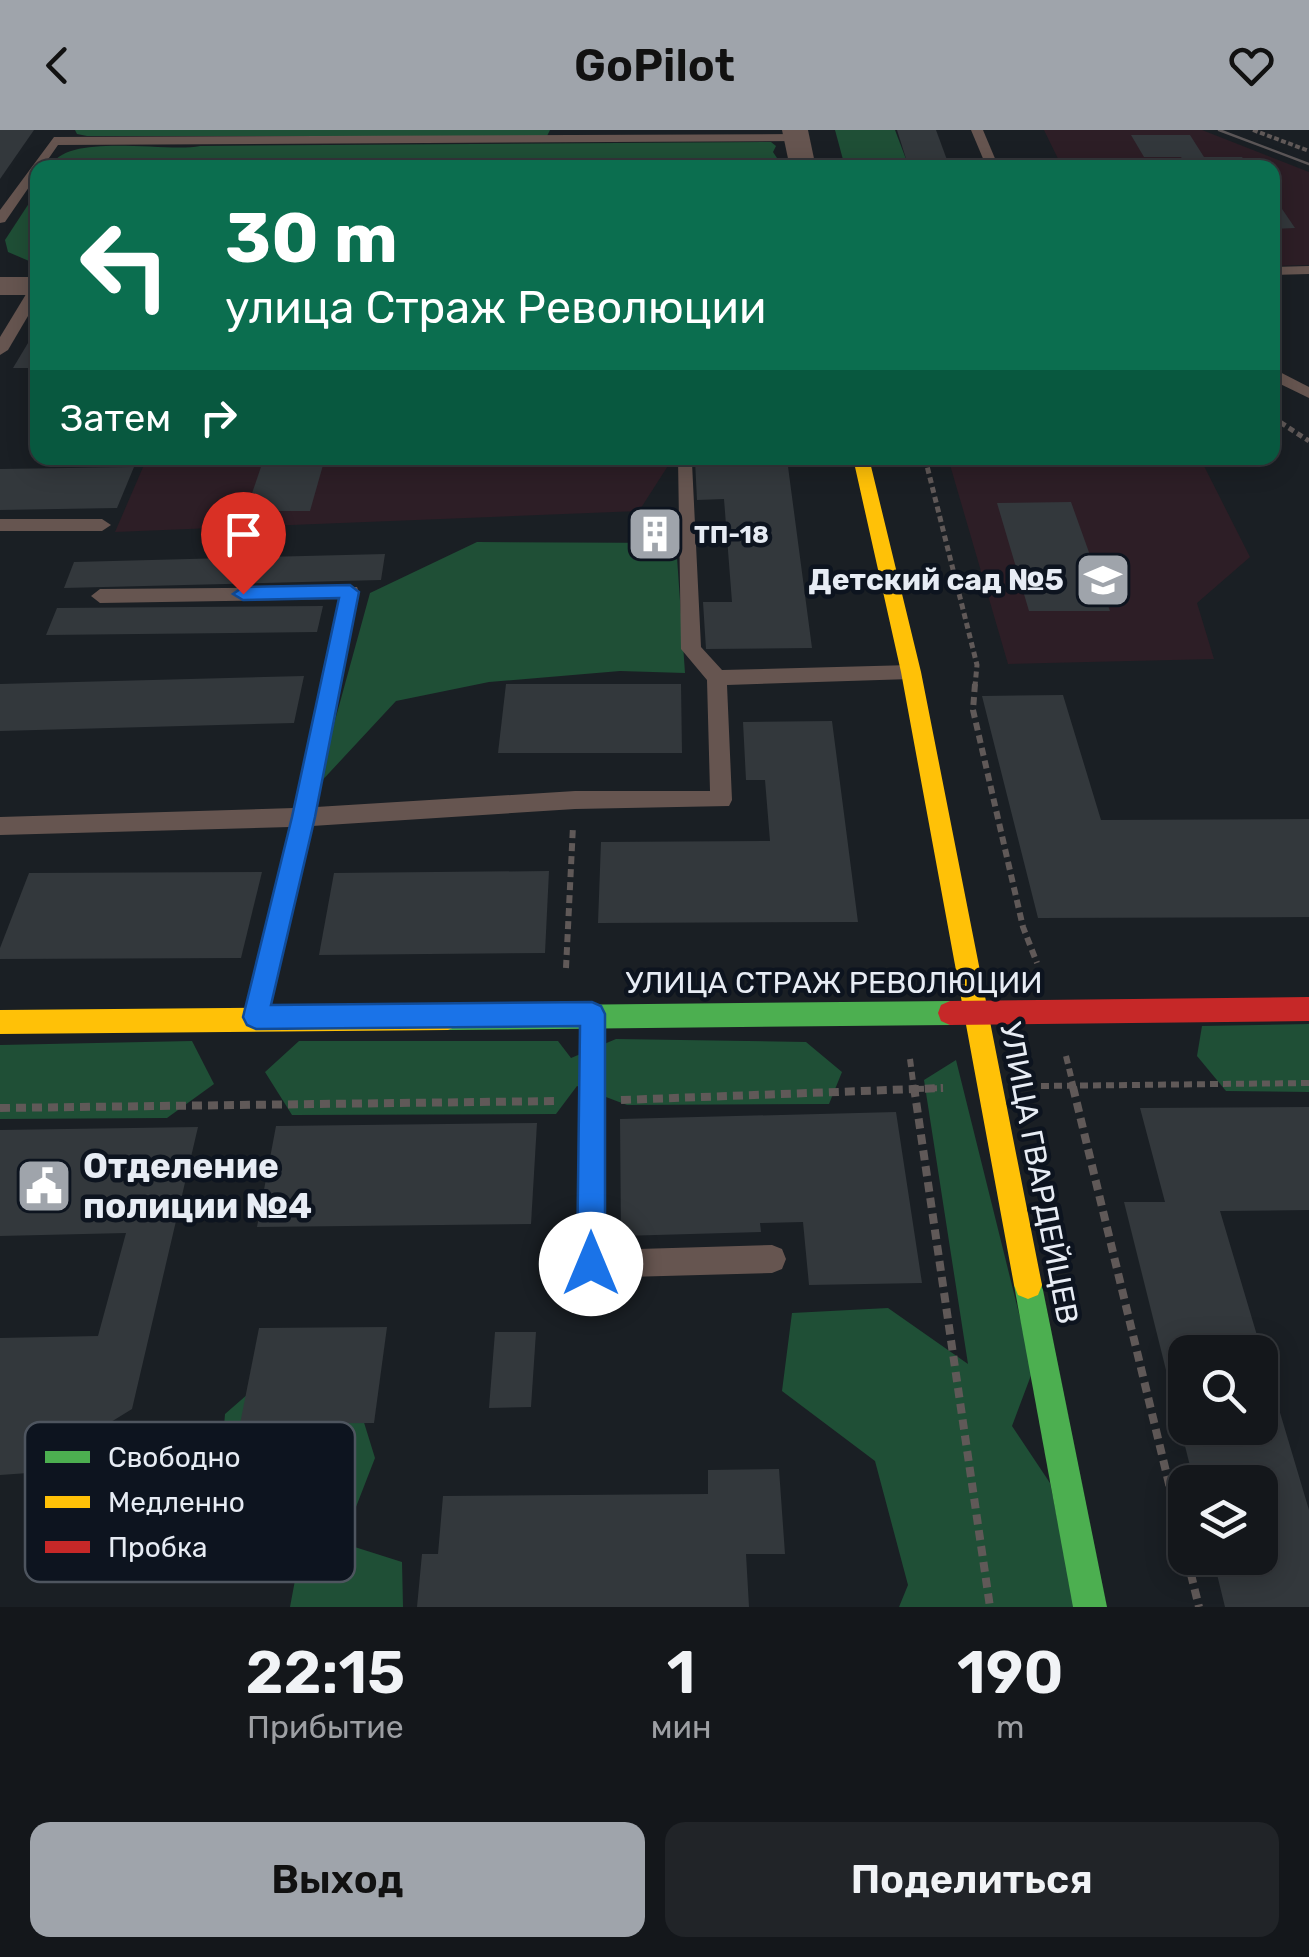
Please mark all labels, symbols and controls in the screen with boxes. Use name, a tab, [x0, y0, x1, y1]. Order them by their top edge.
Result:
icon: back	[30, 38, 85, 93]
icon: heart	[1224, 38, 1279, 93]
text: GoPilot	[574, 39, 735, 92]
text: 30 m	[225, 197, 398, 280]
icon: left	[60, 200, 190, 330]
text: улица Страж Революции	[225, 281, 766, 334]
icon: right	[191, 390, 246, 445]
text: Затем	[60, 395, 171, 441]
pin	[201, 492, 286, 595]
building icon: ТП-18	[625, 504, 685, 564]
icon: arrive	[216, 507, 271, 562]
place label: ТП-18	[694, 520, 769, 549]
school or university icon: Детский сад №5	[1073, 550, 1133, 610]
place label: Детский сад №5	[808, 562, 1064, 598]
street label: УЛИЦА СТРАЖ РЕВОЛЮЦИИ	[625, 965, 1043, 1001]
street label: УЛИЦА ГВАРДЕЙЦЕВ	[992, 1019, 1086, 1327]
place label: Отделение полиции №4	[83, 1145, 312, 1227]
public building icon: Отделение полиции №4	[14, 1156, 74, 1216]
position arrow	[539, 1212, 643, 1316]
map controls	[1168, 1335, 1278, 1575]
button: search	[1168, 1335, 1278, 1445]
legend	[25, 1422, 355, 1582]
text: Свободно	[108, 1441, 241, 1474]
button: layers	[1168, 1465, 1278, 1575]
text: Медленно	[108, 1486, 245, 1519]
text: Пробка	[108, 1531, 208, 1564]
text: 22:15	[245, 1637, 405, 1708]
text: 1	[667, 1637, 695, 1708]
text: 190	[957, 1637, 1064, 1708]
text: Прибытие	[247, 1708, 404, 1746]
text: мин	[651, 1708, 711, 1746]
text: m	[996, 1708, 1024, 1746]
button: Выход	[30, 1822, 645, 1937]
button: Поделиться	[665, 1822, 1279, 1937]

